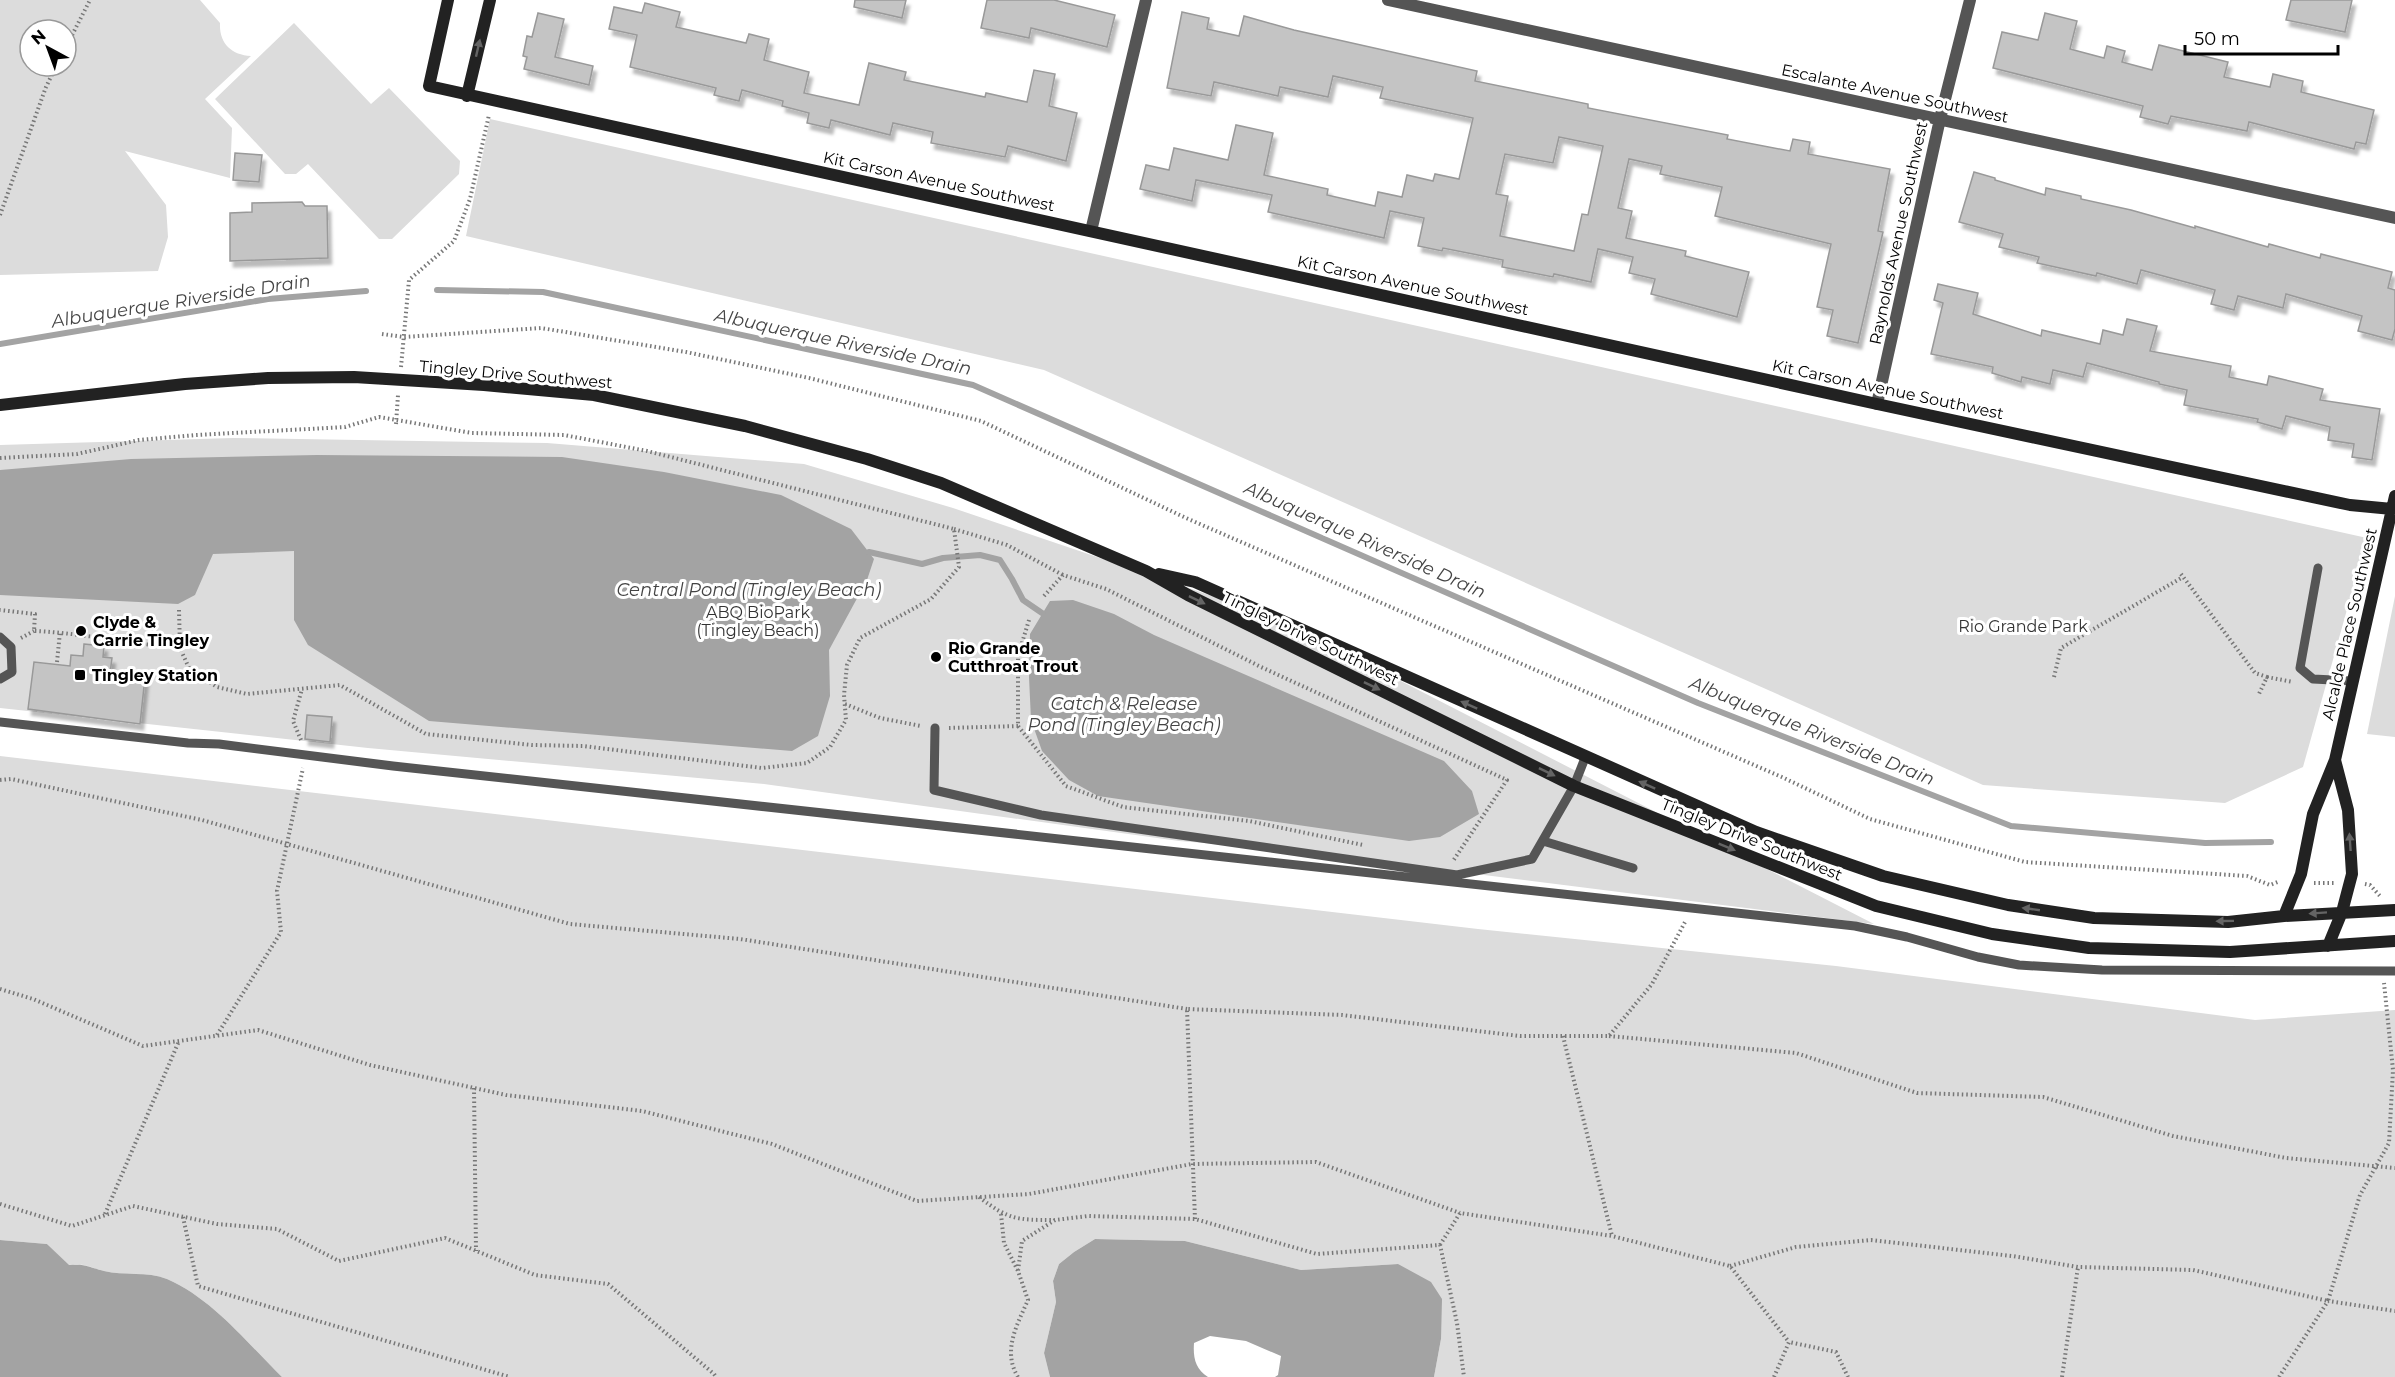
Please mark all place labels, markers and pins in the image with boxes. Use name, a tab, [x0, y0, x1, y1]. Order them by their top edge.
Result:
place label: Clyde & Carrie Tingley	[93, 613, 209, 650]
marker: Clyde & Carrie Tingley	[74, 624, 88, 638]
place label: Rio Grande Cutthroat Trout	[948, 639, 1079, 676]
marker: Rio Grande Cutthroat Trout	[929, 650, 943, 664]
place label: Tingley Station	[92, 666, 218, 685]
marker: Tingley Station	[73, 668, 87, 682]

